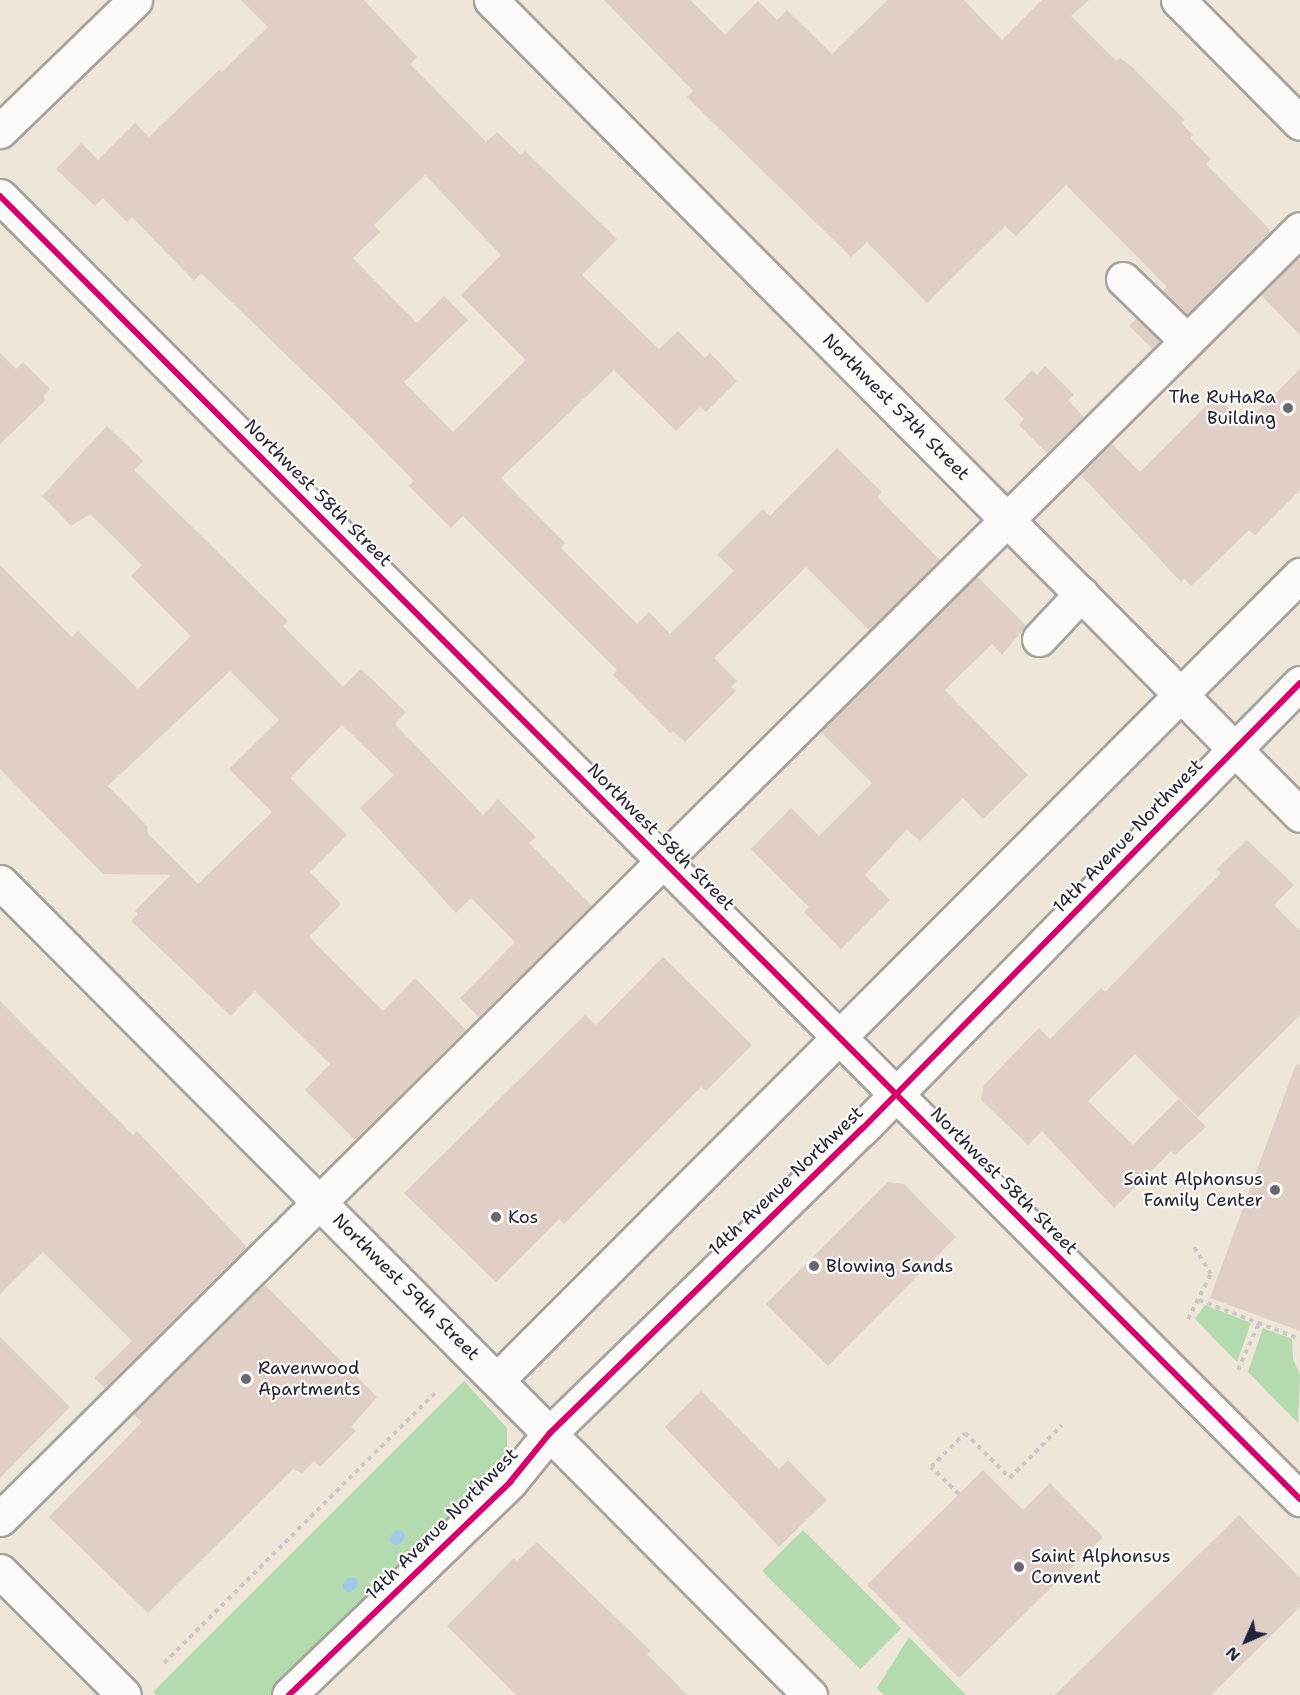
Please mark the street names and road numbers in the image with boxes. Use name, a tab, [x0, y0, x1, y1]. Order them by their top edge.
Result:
street label: Northwest 57th Street	[818, 329, 974, 485]
street label: Northwest 58th Street	[240, 415, 396, 571]
street label: 14th Avenue Northwest	[1049, 754, 1207, 918]
street label: Northwest 58th Street	[583, 759, 739, 915]
street label: 14th Avenue Northwest	[704, 1102, 868, 1260]
street label: Northwest 58th Street	[926, 1103, 1082, 1259]
street label: Northwest 59th Street	[328, 1209, 484, 1365]
street label: 14th Avenue Northwest	[361, 1443, 523, 1605]

